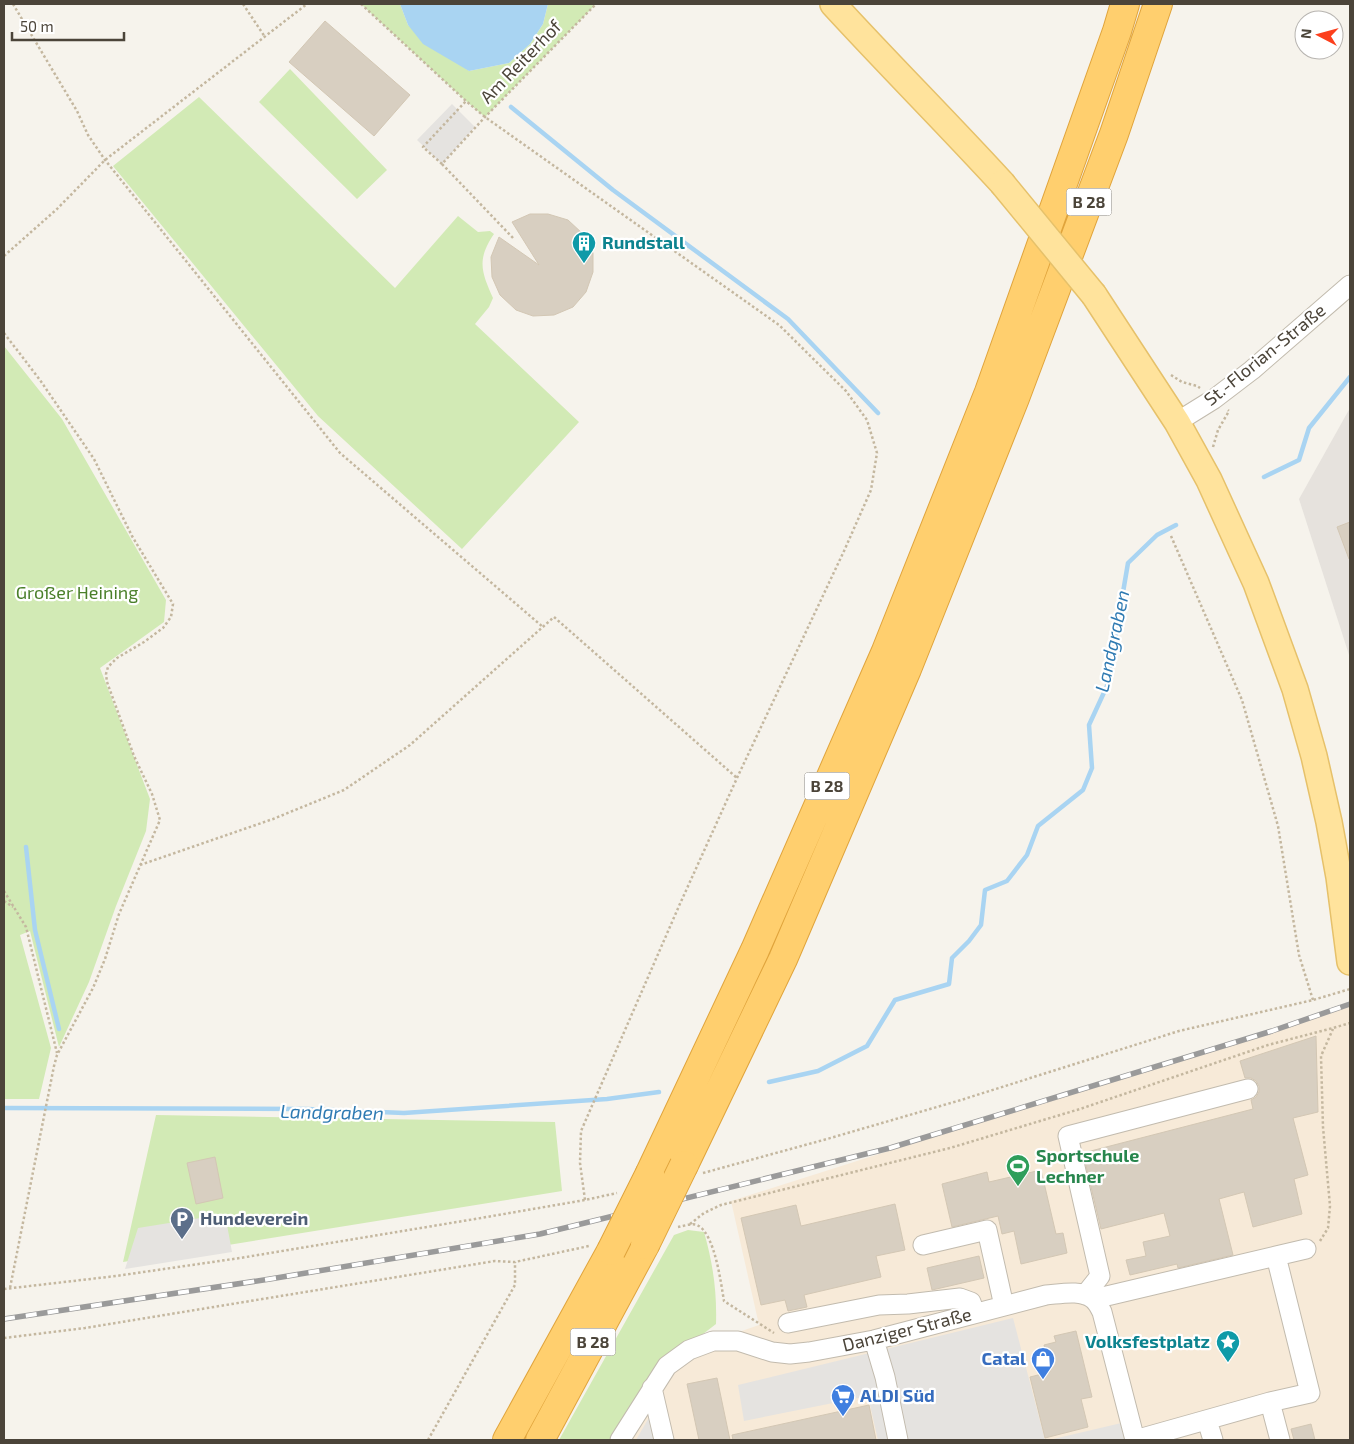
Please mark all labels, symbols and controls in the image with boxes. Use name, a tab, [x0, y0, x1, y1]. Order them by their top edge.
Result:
scale bar	[12, 10, 125, 42]
north arrow	[1294, 10, 1344, 60]
street label: Am Reiterhof	[475, 14, 566, 108]
text: 50 m	[20, 17, 54, 35]
text: N	[1297, 28, 1315, 40]
road number: B 28	[1066, 188, 1112, 216]
building icon: Rundstall	[571, 230, 597, 264]
place label: Rundstall	[602, 231, 685, 253]
street label: St.-Florian-Straße	[1199, 298, 1330, 410]
park label: Großer Heining	[16, 581, 138, 603]
water label: Landgraben	[1089, 588, 1134, 694]
road number: B 28	[804, 772, 850, 799]
water label: Landgraben	[280, 1099, 384, 1124]
place label: Sportschule Lechner	[1036, 1144, 1139, 1187]
sports icon: Sportschule Lechner	[1005, 1153, 1031, 1187]
parking icon: Hundeverein	[169, 1206, 195, 1240]
place label: Hundeverein	[200, 1207, 308, 1229]
street label: Danziger Straße	[840, 1302, 974, 1356]
road number: B 28	[570, 1328, 616, 1355]
place icon: Volksfestplatz	[1215, 1329, 1241, 1363]
place label: Volksfestplatz	[1085, 1330, 1210, 1352]
shop icon: Catal	[1030, 1346, 1056, 1380]
place label: Catal	[982, 1347, 1026, 1369]
supermarket icon: ALDI Süd	[830, 1383, 856, 1417]
place label: ALDI Süd	[860, 1384, 935, 1406]

